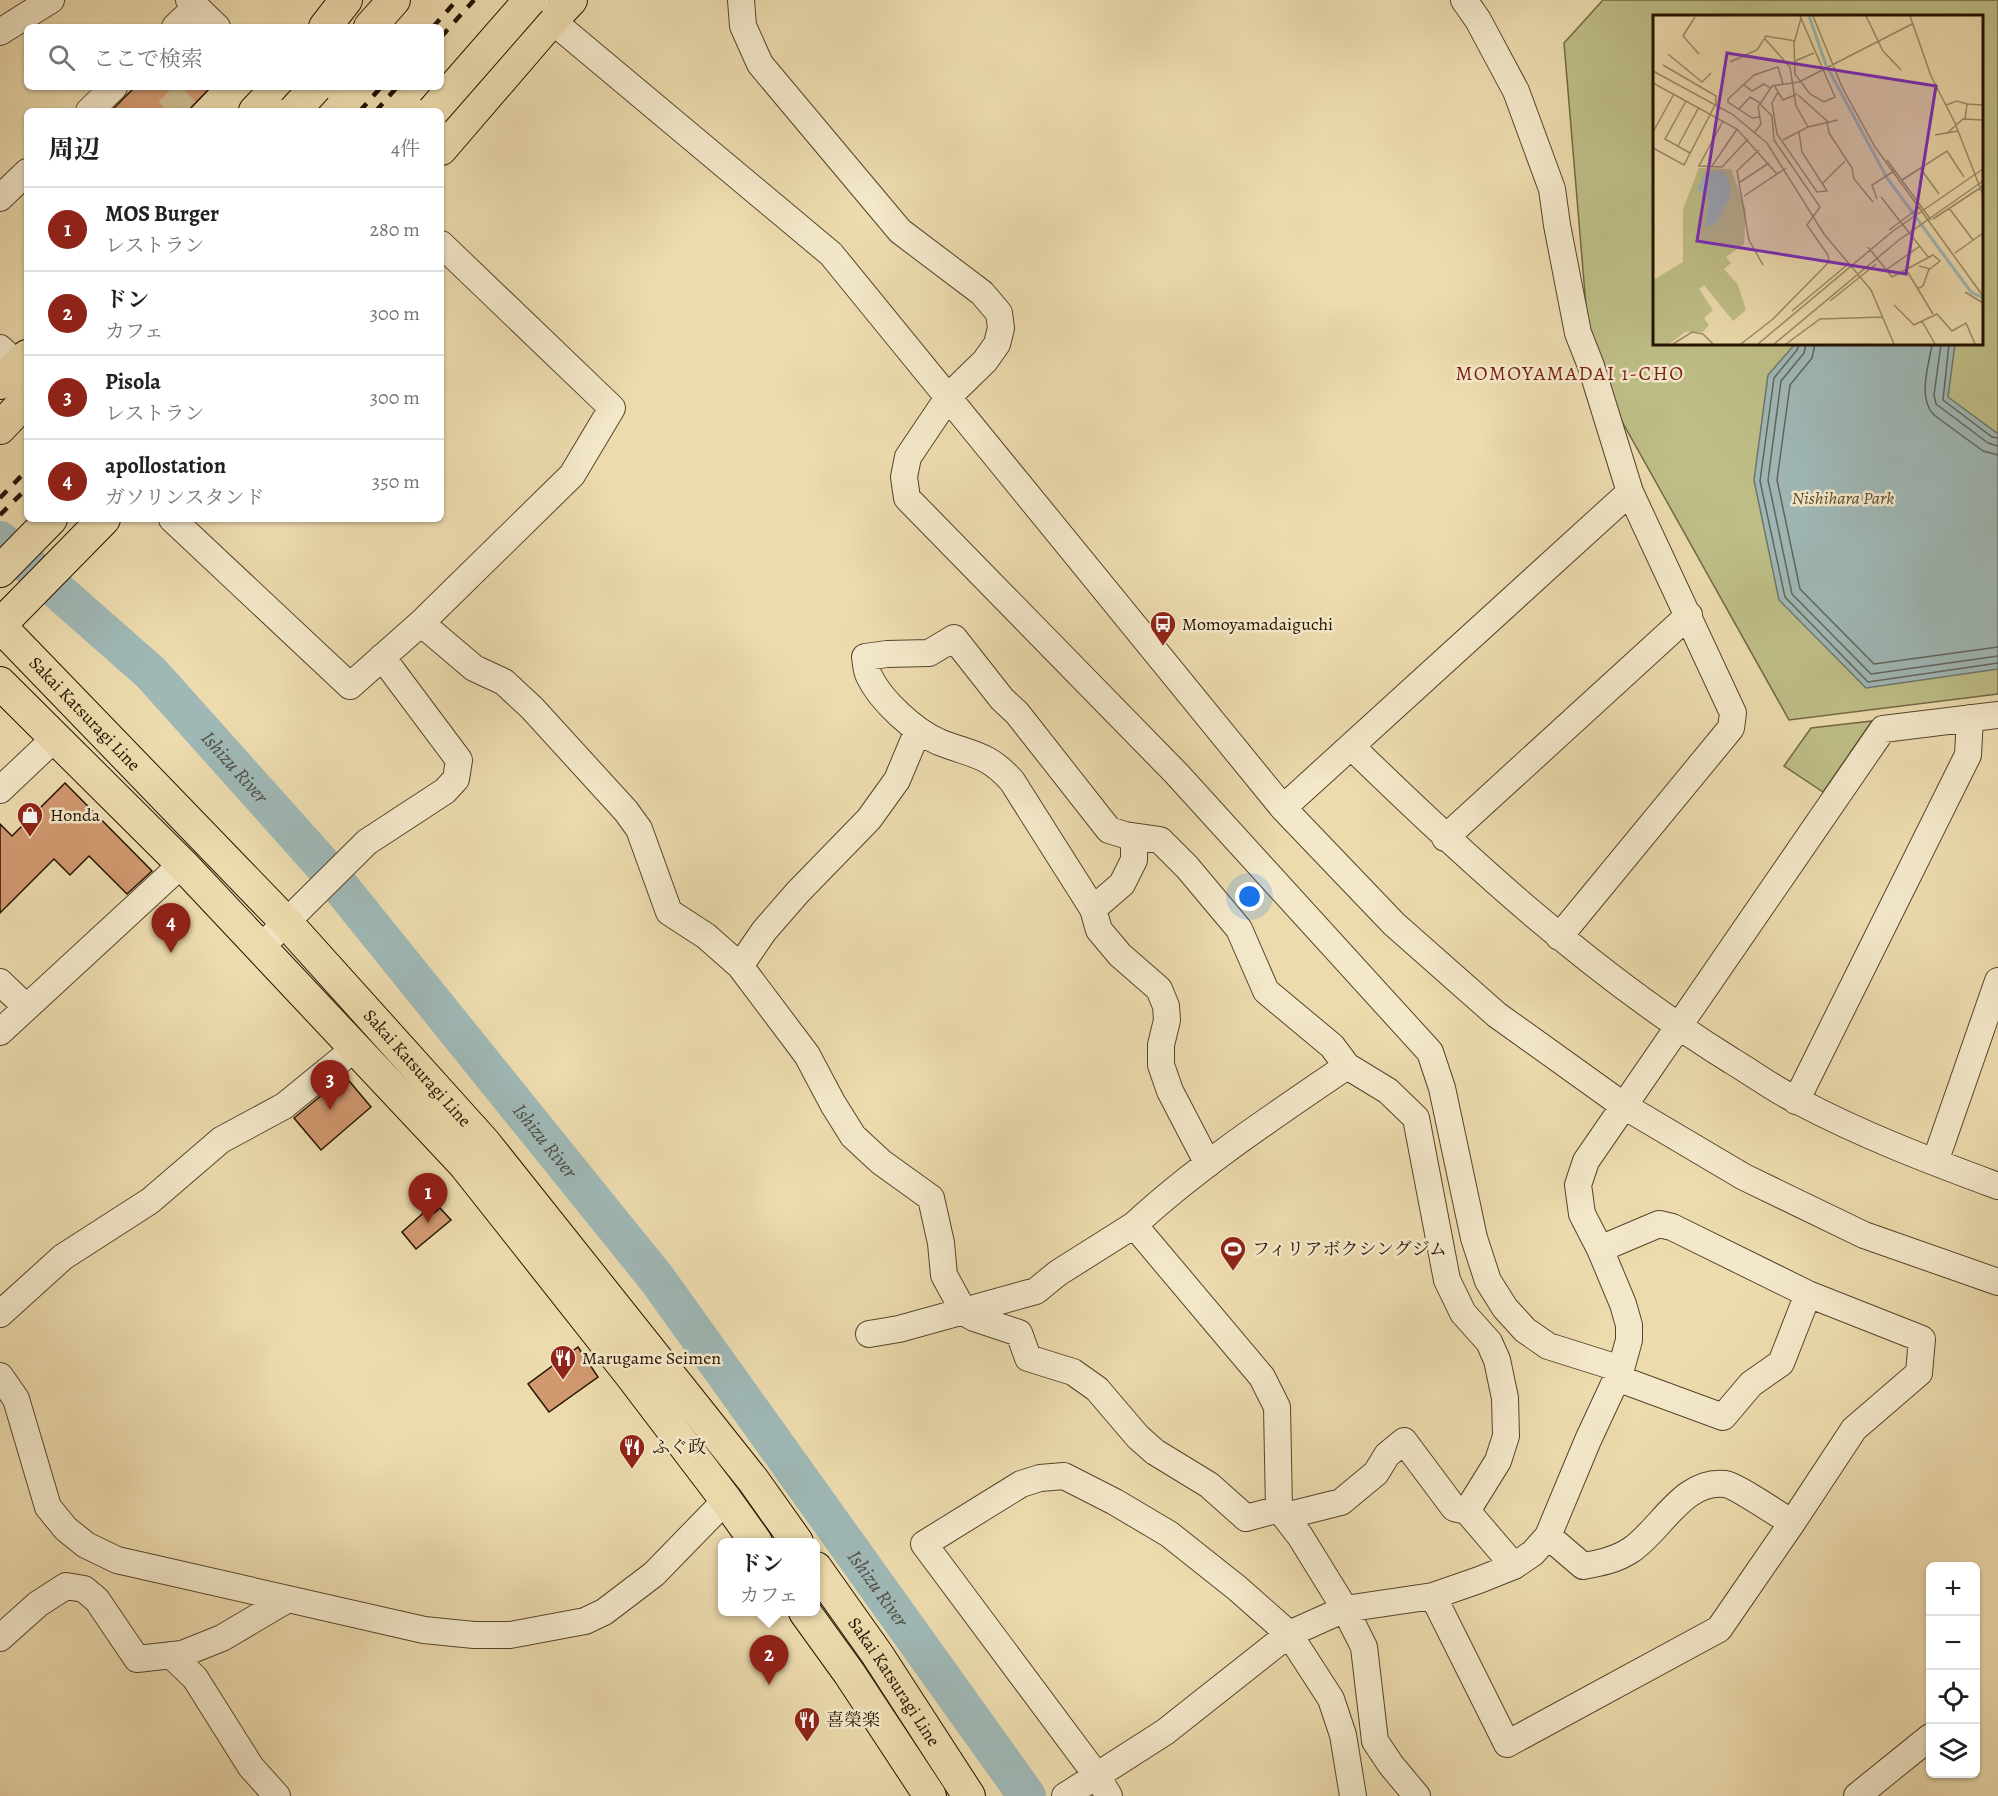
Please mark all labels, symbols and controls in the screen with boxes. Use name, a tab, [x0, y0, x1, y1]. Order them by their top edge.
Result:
inset map	[1653, 15, 1983, 345]
search box	[24, 24, 444, 90]
icon: search	[45, 41, 78, 74]
text: ここで検索	[93, 44, 203, 74]
text: 周辺	[48, 132, 100, 167]
text: 4件	[391, 135, 420, 162]
text: MOS Burger	[105, 199, 219, 229]
text: 1	[64, 216, 71, 243]
text: 280 m	[370, 216, 420, 243]
text: レストラン	[105, 232, 204, 259]
text: ドン	[105, 285, 149, 315]
text: 2	[63, 300, 72, 327]
text: 300 m	[370, 300, 420, 327]
text: カフェ	[105, 318, 164, 345]
district label: MOMOYAMADAI 1-CHO	[1455, 360, 1685, 387]
text: Pisola	[105, 367, 161, 397]
text: 3	[63, 384, 72, 411]
text: 300 m	[370, 384, 420, 411]
text: レストラン	[105, 400, 204, 427]
text: apollostation	[105, 451, 226, 481]
text: 4	[63, 468, 72, 495]
text: 350 m	[372, 468, 420, 495]
text: ガソリンスタンド	[105, 484, 264, 511]
park label: Nishihara Park	[1792, 486, 1894, 510]
bus stop icon: Momoyamadaiguchi	[1148, 609, 1178, 647]
place label: Momoyamadaiguchi	[1182, 612, 1333, 636]
street label: Sakai Katsuragi Line	[24, 651, 146, 776]
water label: Ishizu River	[195, 725, 275, 810]
shop icon: Honda	[15, 800, 45, 838]
place label: Honda	[50, 803, 101, 827]
your location	[1235, 882, 1264, 911]
pin: 4	[152, 904, 190, 953]
street label: Sakai Katsuragi Line	[358, 1004, 477, 1132]
pin: 3	[310, 1060, 350, 1110]
water label: Ishizu River	[507, 1098, 584, 1185]
pin: 1	[408, 1174, 448, 1223]
sports icon: フィリアボクシングジム	[1218, 1234, 1248, 1272]
place label: フィリアボクシングジム	[1252, 1237, 1447, 1261]
restaurant icon: Marugame Seimen	[548, 1343, 578, 1381]
place label: Marugame Seimen	[582, 1346, 721, 1370]
restaurant icon: ふぐ政	[617, 1432, 647, 1470]
place label: ふぐ政	[652, 1435, 706, 1459]
popup	[718, 1538, 820, 1616]
water label: Ishizu River	[841, 1545, 915, 1633]
text: ドン	[740, 1549, 784, 1579]
map controls	[1926, 1562, 1980, 1778]
button: +	[1926, 1562, 1980, 1616]
text: カフェ	[740, 1582, 799, 1609]
street label: Sakai Katsuragi Line	[842, 1612, 946, 1751]
button: −	[1926, 1616, 1980, 1670]
pin: 2	[750, 1636, 788, 1685]
button: locate	[1926, 1670, 1980, 1724]
restaurant icon: 喜榮楽	[792, 1705, 822, 1743]
place label: 喜榮楽	[826, 1708, 880, 1732]
button: layers	[1926, 1724, 1980, 1778]

